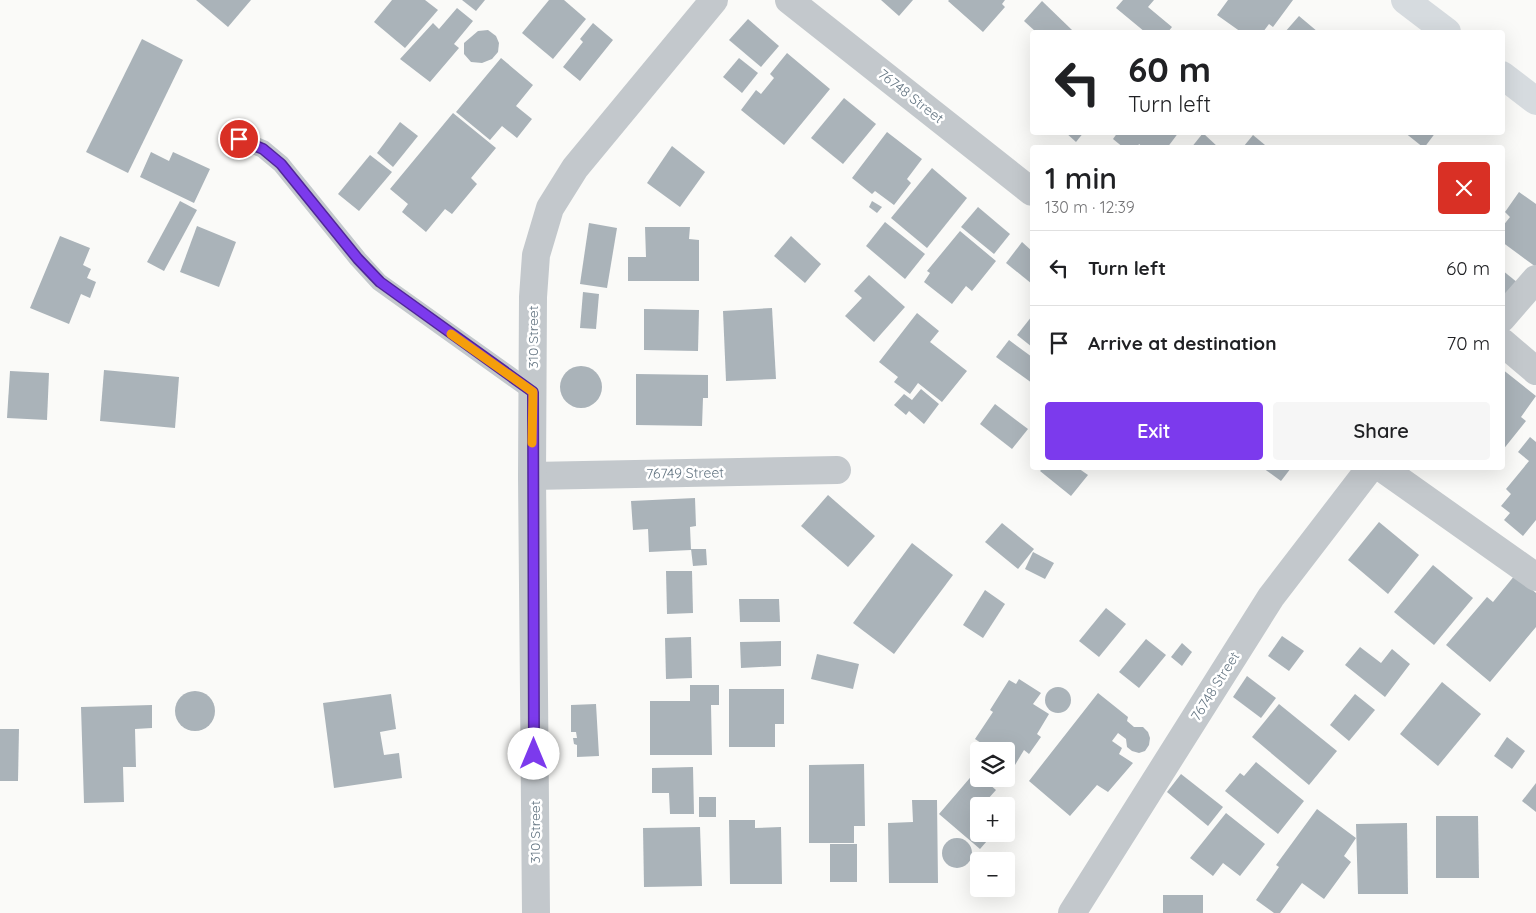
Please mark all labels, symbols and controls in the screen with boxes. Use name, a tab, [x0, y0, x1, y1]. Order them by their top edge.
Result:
text: 60 m	[1128, 47, 1211, 91]
icon: left	[1045, 50, 1110, 115]
street label: 76748 Street	[875, 65, 947, 127]
text: Turn left	[1128, 90, 1211, 118]
pin	[218, 118, 260, 160]
icon: arrive	[225, 125, 253, 153]
text: 1 min	[1045, 159, 1117, 197]
button: close	[1438, 162, 1490, 214]
text: 130 m · 12:39	[1045, 197, 1135, 217]
icon: left	[1045, 254, 1073, 282]
text: Turn left	[1088, 256, 1166, 280]
text: 60 m	[1446, 256, 1490, 280]
street label: 310 Street	[524, 305, 542, 368]
icon: arrive	[1045, 329, 1073, 357]
text: Arrive at destination	[1088, 331, 1277, 355]
text: 70 m	[1446, 331, 1490, 355]
button: Exit	[1045, 402, 1263, 460]
button: Share	[1273, 402, 1490, 460]
street label: 76749 Street	[646, 463, 724, 483]
street label: 76748 Street	[1187, 648, 1243, 724]
position arrow	[507, 727, 559, 779]
map controls	[970, 742, 1015, 897]
button: layers	[970, 742, 1015, 787]
button: +	[970, 797, 1015, 842]
street label: 310 Street	[526, 800, 544, 863]
button: −	[970, 852, 1015, 897]

